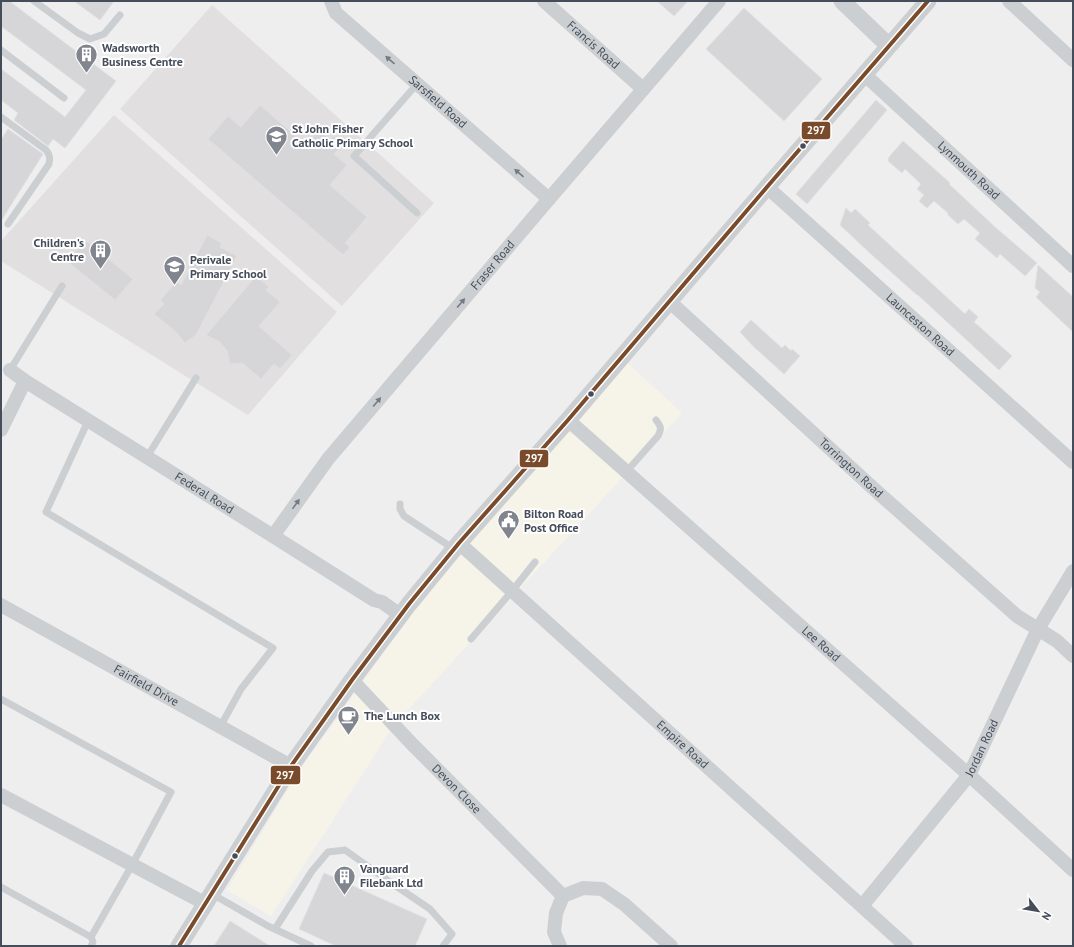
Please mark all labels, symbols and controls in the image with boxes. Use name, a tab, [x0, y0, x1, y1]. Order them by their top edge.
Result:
street label: Francis Road	[564, 17, 623, 72]
place label: Wadsworth Business Centre	[102, 40, 183, 69]
building icon: Wadsworth Business Centre	[74, 42, 100, 75]
one-way arrow	[384, 56, 395, 65]
street label: Sarsfield Road	[406, 72, 470, 131]
place label: St John Fisher Catholic Primary School	[292, 121, 414, 150]
line badge: 297	[801, 121, 831, 140]
school or university icon: St John Fisher Catholic Primary School	[264, 123, 290, 156]
text: 297	[807, 123, 825, 137]
street label: Lynmouth Road	[935, 138, 1003, 202]
unlabelled marker	[798, 141, 808, 151]
one-way arrow	[514, 169, 525, 178]
place label: Children's Centre	[33, 235, 84, 264]
building icon: Children's Centre	[87, 237, 113, 270]
street label: Fraser Road	[467, 237, 518, 293]
place label: Perivale Primary School	[190, 252, 267, 281]
school or university icon: Perivale Primary School	[162, 254, 188, 287]
street label: Launceston Road	[883, 290, 958, 359]
one-way arrow	[456, 298, 465, 308]
unlabelled marker	[586, 389, 596, 399]
one-way arrow	[372, 397, 381, 408]
street label: Torrington Road	[816, 434, 887, 501]
line badge: 297	[519, 449, 549, 468]
text: 297	[525, 451, 543, 465]
street label: Federal Road	[172, 468, 237, 517]
one-way arrow	[292, 499, 300, 509]
place label: Bilton Road Post Office	[524, 506, 584, 535]
public building icon: Bilton Road Post Office	[495, 508, 521, 541]
street label: Lee Road	[799, 623, 844, 665]
street label: Fairfield Drive	[111, 661, 182, 709]
cafe icon: The Lunch Box	[336, 703, 362, 736]
place label: The Lunch Box	[364, 708, 441, 723]
street label: Empire Road	[654, 717, 712, 771]
street label: Jordan Road	[961, 717, 1001, 780]
street label: Devon Close	[429, 761, 485, 816]
line badge: 297	[270, 765, 301, 785]
text: 297	[276, 768, 294, 782]
unlabelled marker	[230, 851, 240, 861]
place label: Vanguard Filebank Ltd	[359, 861, 423, 890]
building icon: Vanguard Filebank Ltd	[332, 863, 358, 896]
north arrow	[1018, 891, 1058, 931]
text: N	[1039, 909, 1054, 923]

